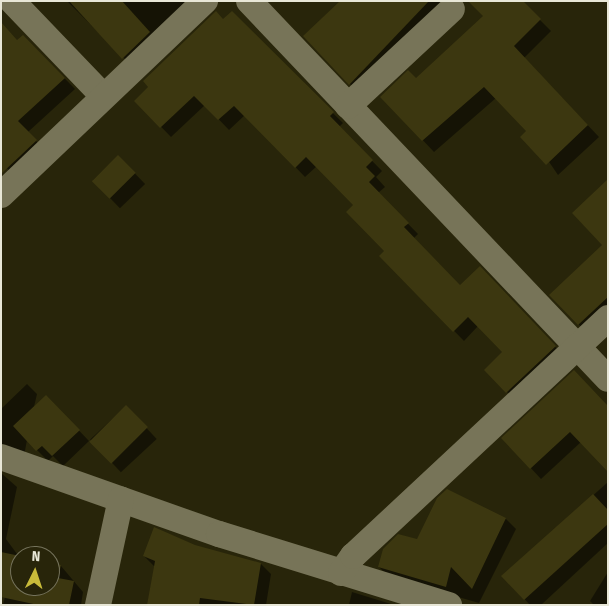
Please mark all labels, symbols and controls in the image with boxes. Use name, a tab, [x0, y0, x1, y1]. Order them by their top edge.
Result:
north arrow	[10, 546, 60, 596]
text: N	[31, 548, 41, 565]

